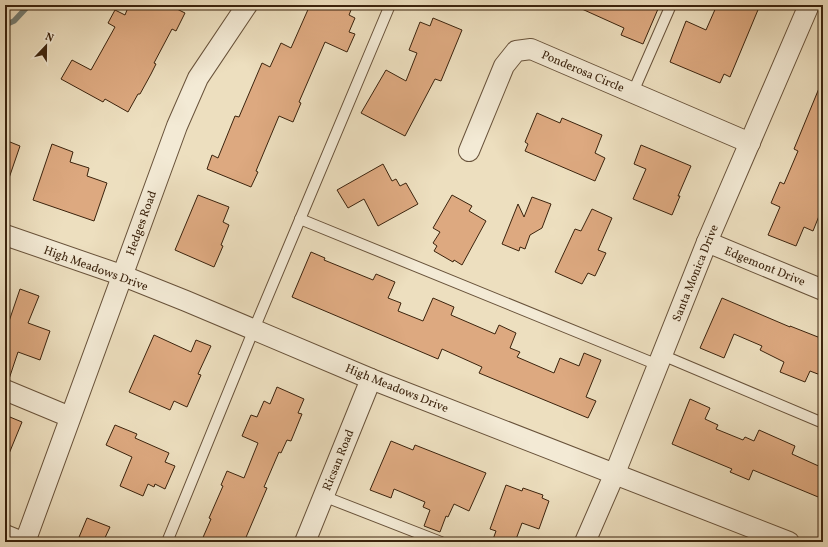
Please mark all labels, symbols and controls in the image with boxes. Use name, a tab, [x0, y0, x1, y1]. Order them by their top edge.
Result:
north arrow	[26, 26, 66, 66]
text: N	[43, 30, 56, 47]
street label: Ponderosa Circle	[539, 47, 627, 97]
street label: Hedges Road	[123, 188, 161, 258]
street label: Santa Monica Drive	[669, 222, 723, 324]
street label: High Meadows Drive	[41, 243, 150, 295]
street label: Edgemont Drive	[722, 243, 808, 291]
street label: High Meadows Drive	[343, 361, 451, 417]
street label: Ricsan Road	[319, 427, 359, 493]

